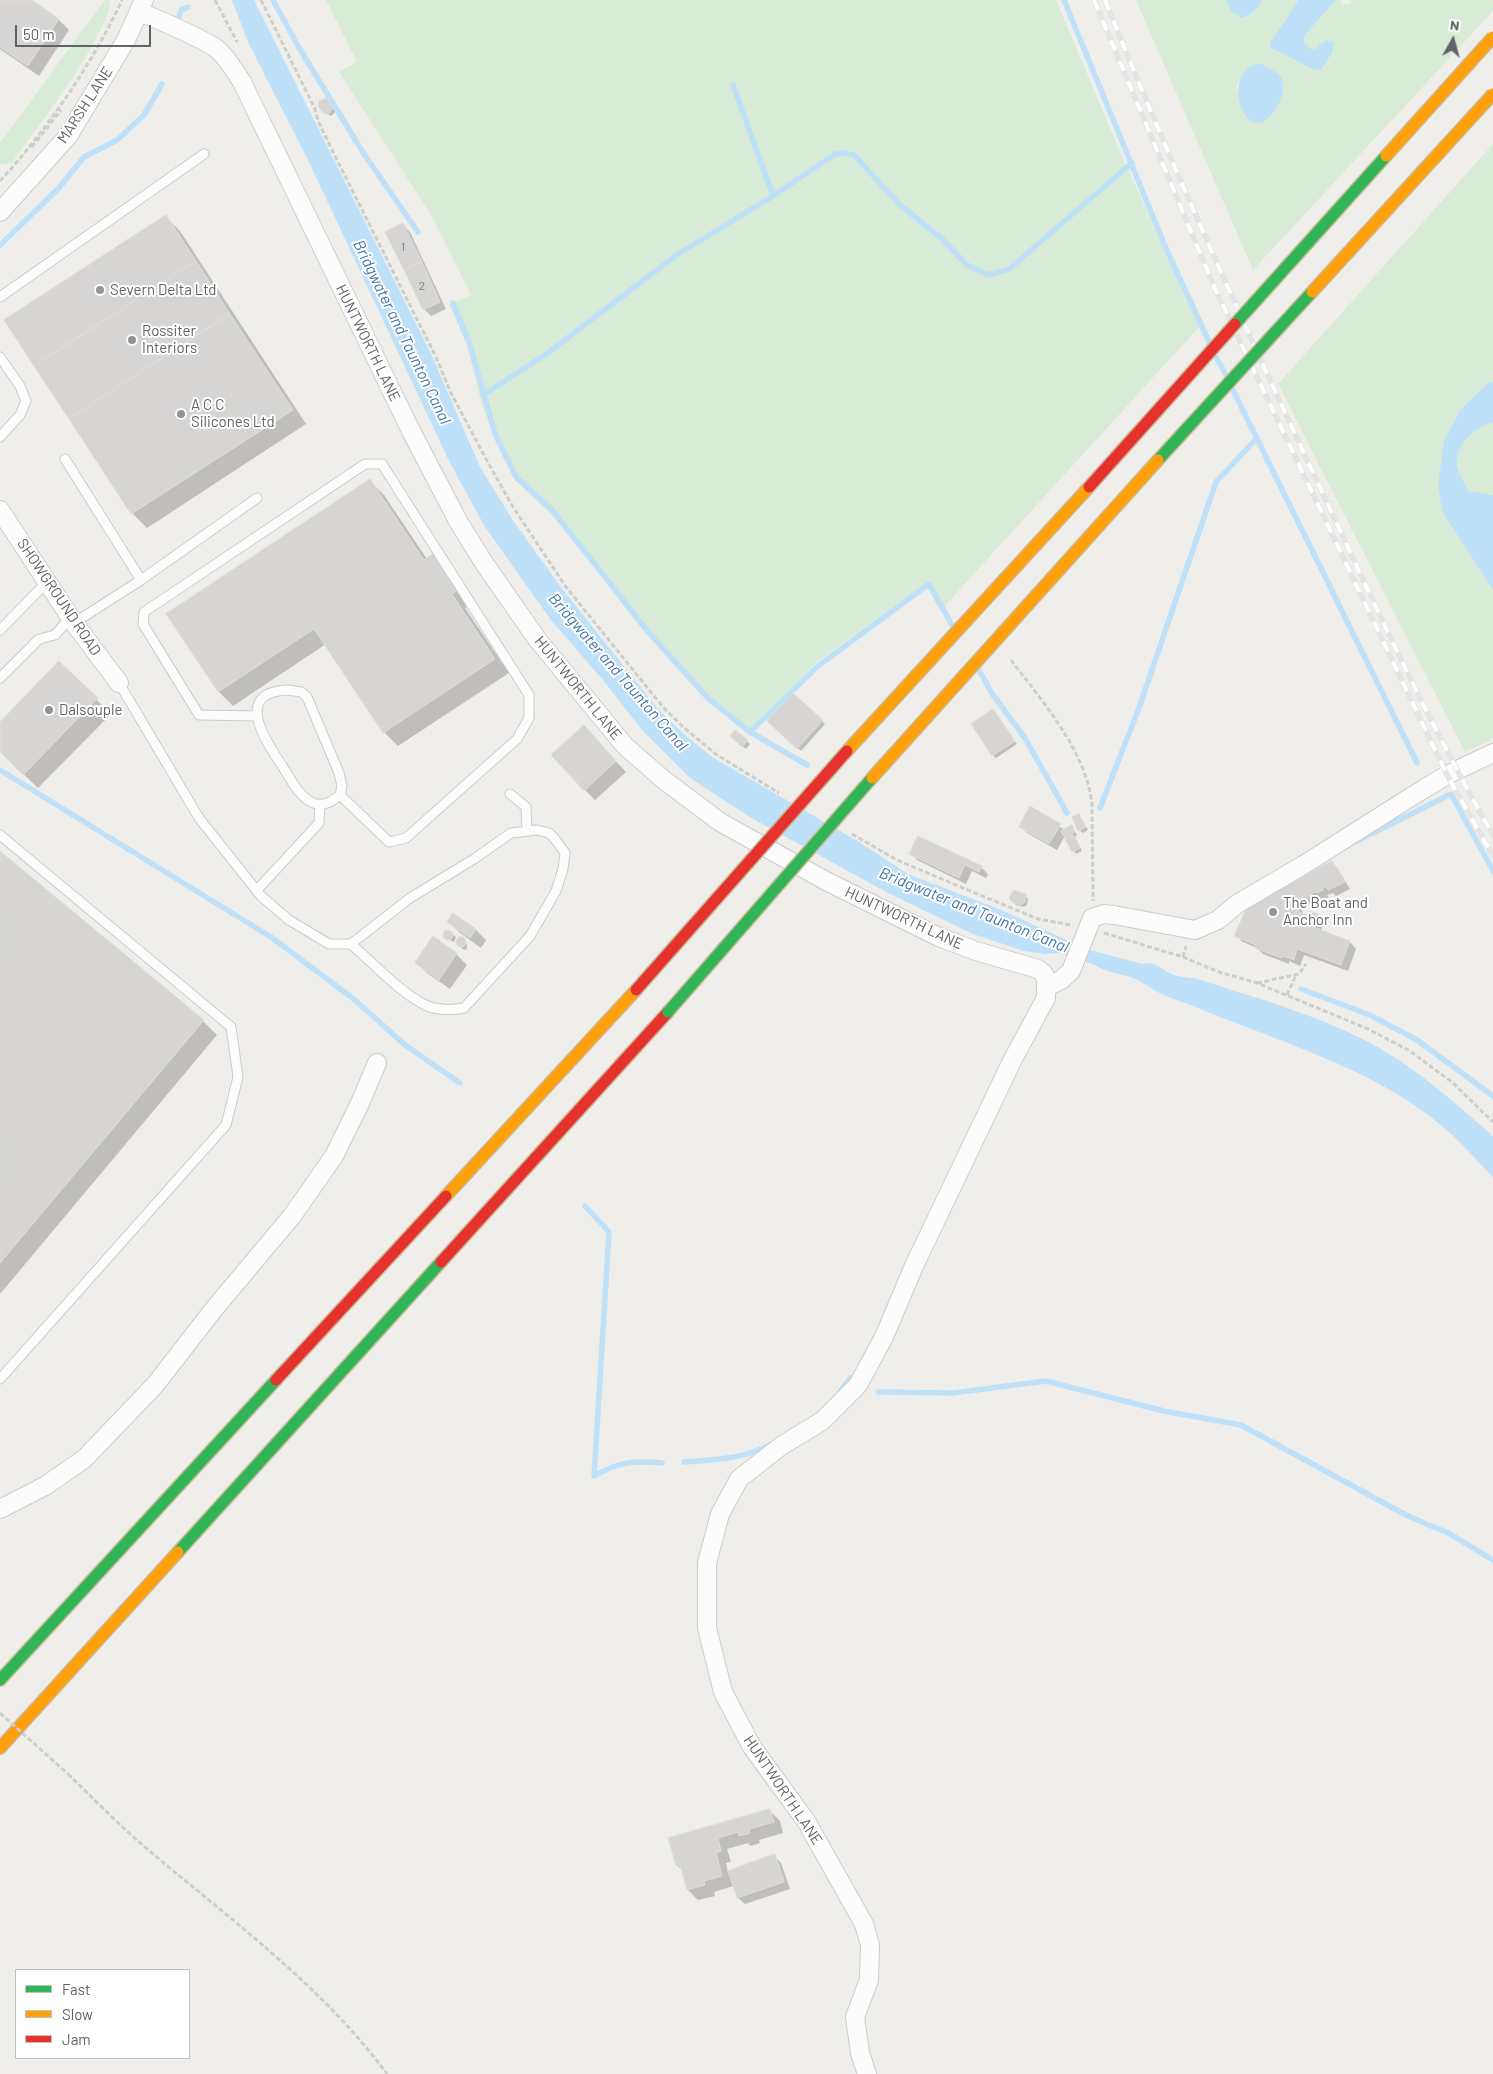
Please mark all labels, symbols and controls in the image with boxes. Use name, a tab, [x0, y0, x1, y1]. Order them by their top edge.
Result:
scale bar	[18, 15, 154, 47]
north arrow	[1428, 15, 1478, 65]
text: N	[1449, 16, 1461, 34]
text: 50 m	[23, 25, 55, 43]
street label: MARSH LANE	[54, 63, 116, 147]
water label: Bridgwater and Taunton Canal	[349, 237, 455, 427]
house number: 1	[401, 240, 405, 254]
house number: 2	[419, 279, 425, 293]
place label: Severn Delta Ltd	[110, 281, 217, 299]
street label: HUNTWORTH LANE	[332, 281, 404, 405]
marker: Severn Delta Ltd	[94, 284, 106, 296]
place label: Rossiter Interiors	[142, 322, 197, 357]
marker: Rossiter Interiors	[126, 334, 138, 346]
place label: A C C Silicones Ltd	[191, 396, 275, 431]
marker: A C C Silicones Ltd	[175, 408, 187, 420]
street label: SHOWGROUND ROAD	[13, 535, 105, 659]
water label: Bridgwater and Taunton Canal	[544, 589, 692, 755]
street label: HUNTWORTH LANE	[531, 633, 625, 743]
place label: Dalsouple	[59, 701, 122, 719]
marker: Dalsouple	[43, 704, 55, 716]
water label: Bridgwater and Taunton Canal	[876, 863, 1072, 957]
street label: HUNTWORTH LANE	[842, 883, 966, 953]
place label: The Boat and Anchor Inn	[1283, 894, 1368, 929]
marker: The Boat and Anchor Inn	[1267, 906, 1279, 918]
street label: HUNTWORTH LANE	[740, 1732, 826, 1848]
legend	[15, 1969, 190, 2059]
text: Fast	[62, 1980, 90, 1998]
text: Slow	[62, 2005, 93, 2023]
text: Jam	[62, 2030, 91, 2048]

